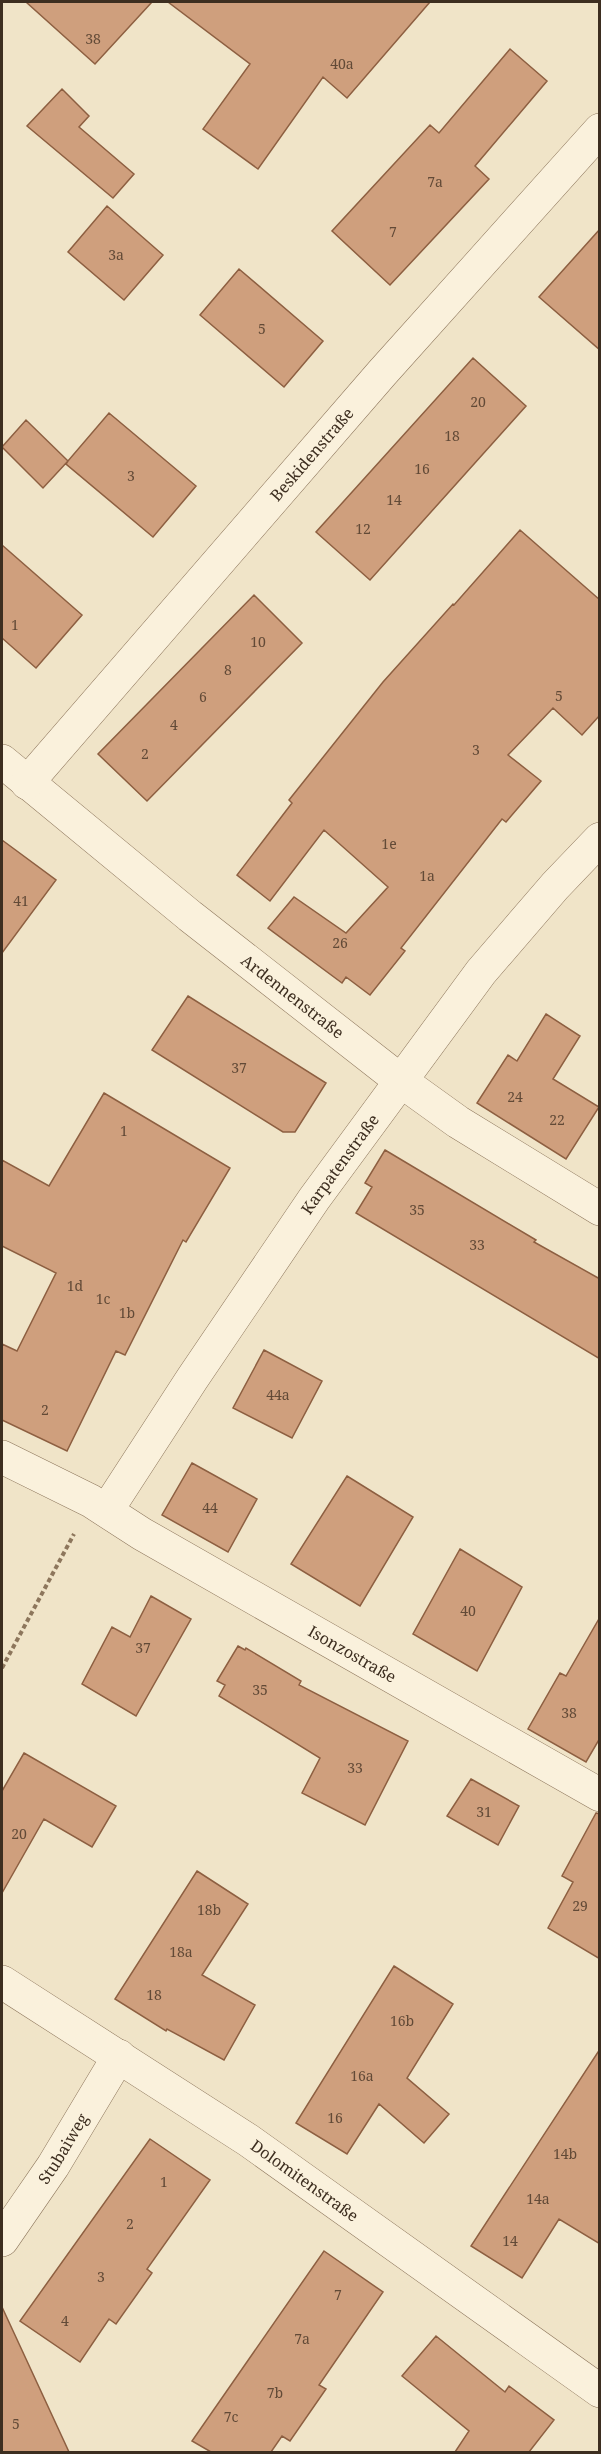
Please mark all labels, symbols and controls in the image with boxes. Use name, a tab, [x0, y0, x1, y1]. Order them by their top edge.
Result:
house number: 38	[85, 29, 101, 48]
house number: 40a	[330, 54, 354, 73]
house number: 7a	[427, 172, 443, 191]
house number: 7	[389, 222, 397, 241]
house number: 3a	[108, 245, 124, 264]
house number: 5	[258, 319, 266, 338]
house number: 20	[470, 392, 486, 411]
street label: Beskidenstraße	[265, 403, 359, 506]
house number: 18	[444, 426, 460, 445]
house number: 16	[414, 459, 430, 478]
house number: 3	[127, 466, 135, 485]
house number: 14	[386, 490, 402, 509]
house number: 12	[355, 519, 371, 538]
house number: 1	[11, 615, 19, 634]
house number: 10	[250, 632, 266, 651]
house number: 8	[224, 660, 232, 679]
house number: 5	[555, 686, 563, 705]
house number: 6	[199, 687, 207, 706]
house number: 4	[170, 715, 178, 734]
house number: 3	[472, 740, 480, 759]
house number: 2	[141, 744, 149, 763]
house number: 1e	[381, 834, 397, 853]
house number: 1a	[419, 866, 435, 885]
house number: 41	[13, 891, 29, 910]
house number: 26	[332, 933, 348, 952]
street label: Ardennenstraße	[237, 949, 349, 1043]
house number: 37	[231, 1058, 247, 1077]
house number: 24	[507, 1087, 523, 1106]
street label: Karpatenstraße	[296, 1110, 384, 1219]
house number: 22	[549, 1110, 565, 1129]
house number: 1	[120, 1121, 128, 1140]
house number: 35	[409, 1200, 425, 1219]
house number: 33	[469, 1235, 485, 1254]
house number: 1d	[67, 1276, 84, 1295]
house number: 1c	[96, 1289, 110, 1308]
house number: 1b	[119, 1303, 135, 1322]
house number: 44a	[266, 1385, 290, 1404]
house number: 2	[41, 1400, 49, 1419]
house number: 44	[202, 1498, 218, 1517]
house number: 40	[460, 1601, 476, 1620]
street label: Isonzostraße	[304, 1620, 400, 1688]
house number: 37	[135, 1638, 151, 1657]
house number: 35	[252, 1680, 268, 1699]
house number: 38	[561, 1703, 577, 1722]
house number: 33	[347, 1758, 363, 1777]
house number: 31	[476, 1802, 492, 1821]
house number: 20	[11, 1824, 27, 1843]
house number: 29	[572, 1896, 588, 1915]
house number: 18b	[197, 1900, 221, 1919]
house number: 18a	[169, 1942, 193, 1961]
house number: 18	[146, 1985, 162, 2004]
house number: 16b	[390, 2011, 414, 2030]
house number: 16a	[350, 2066, 374, 2085]
house number: 16	[327, 2108, 343, 2127]
street label: Stubaiweg	[33, 2109, 93, 2188]
street label: Dolomitenstraße	[246, 2134, 363, 2227]
house number: 14b	[553, 2144, 577, 2163]
house number: 1	[160, 2172, 168, 2191]
house number: 14a	[526, 2189, 550, 2208]
house number: 2	[126, 2214, 134, 2233]
house number: 14	[502, 2231, 518, 2250]
house number: 3	[97, 2267, 105, 2286]
house number: 7	[334, 2285, 342, 2304]
house number: 4	[61, 2311, 69, 2330]
house number: 7a	[294, 2329, 310, 2348]
house number: 7b	[267, 2383, 283, 2402]
house number: 7c	[224, 2407, 238, 2426]
house number: 5	[12, 2414, 20, 2433]

